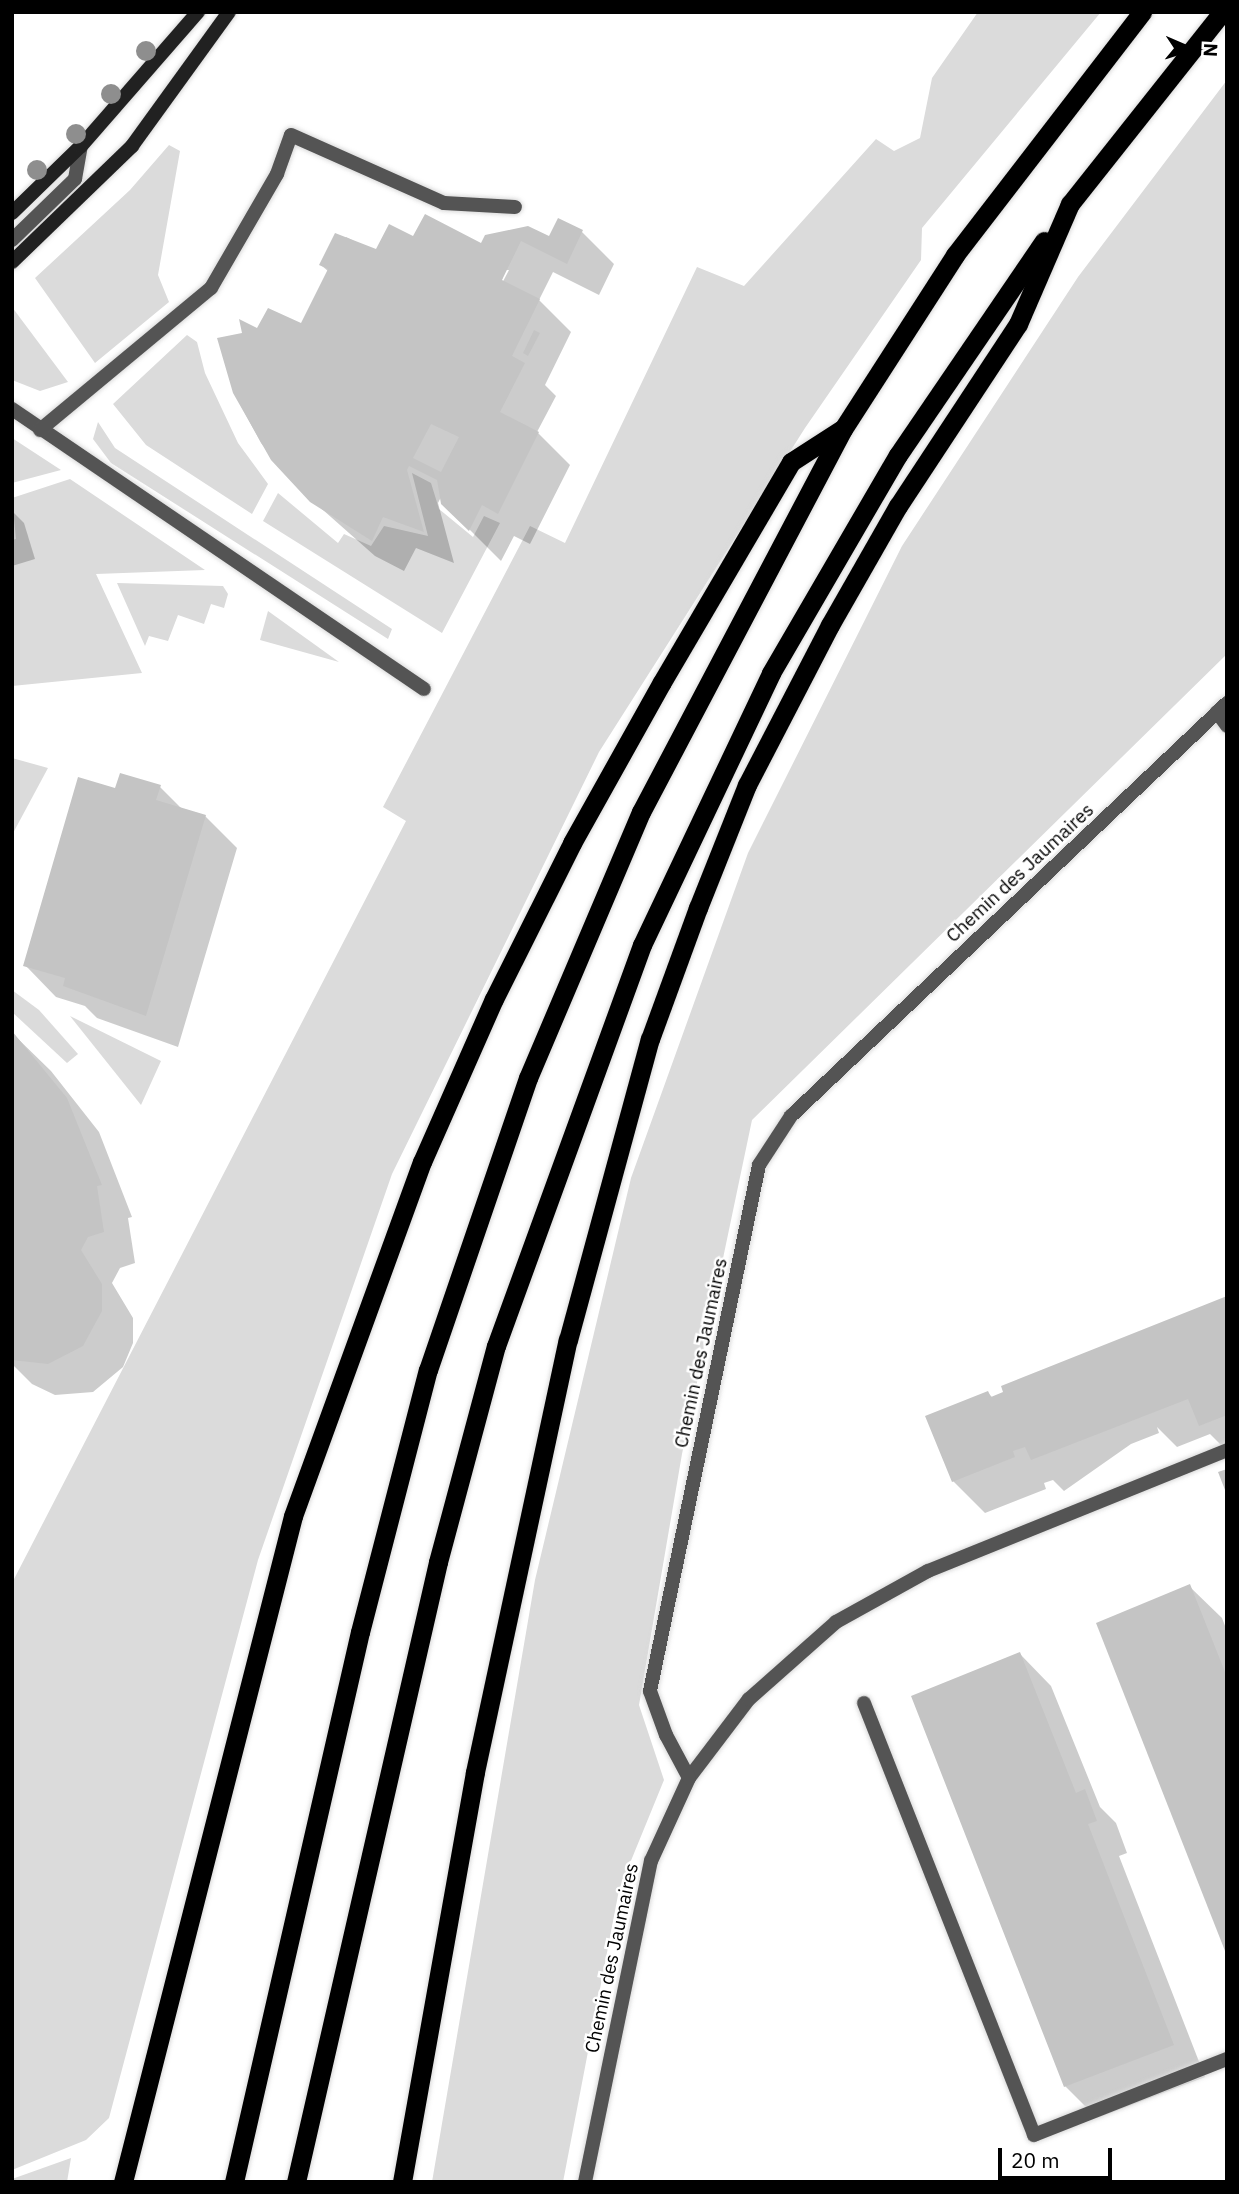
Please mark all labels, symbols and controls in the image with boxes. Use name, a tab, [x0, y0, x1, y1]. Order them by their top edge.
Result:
north arrow	[1155, 14, 1225, 84]
text: N	[1199, 43, 1223, 58]
street label: Chemin des Jaumaires	[941, 799, 1099, 947]
street label: Chemin des Jaumaires	[670, 1256, 732, 1450]
street label: Chemin des Jaumaires	[581, 1861, 643, 2055]
scale bar	[1001, 2134, 1115, 2178]
text: 20 m	[1011, 2146, 1060, 2174]

